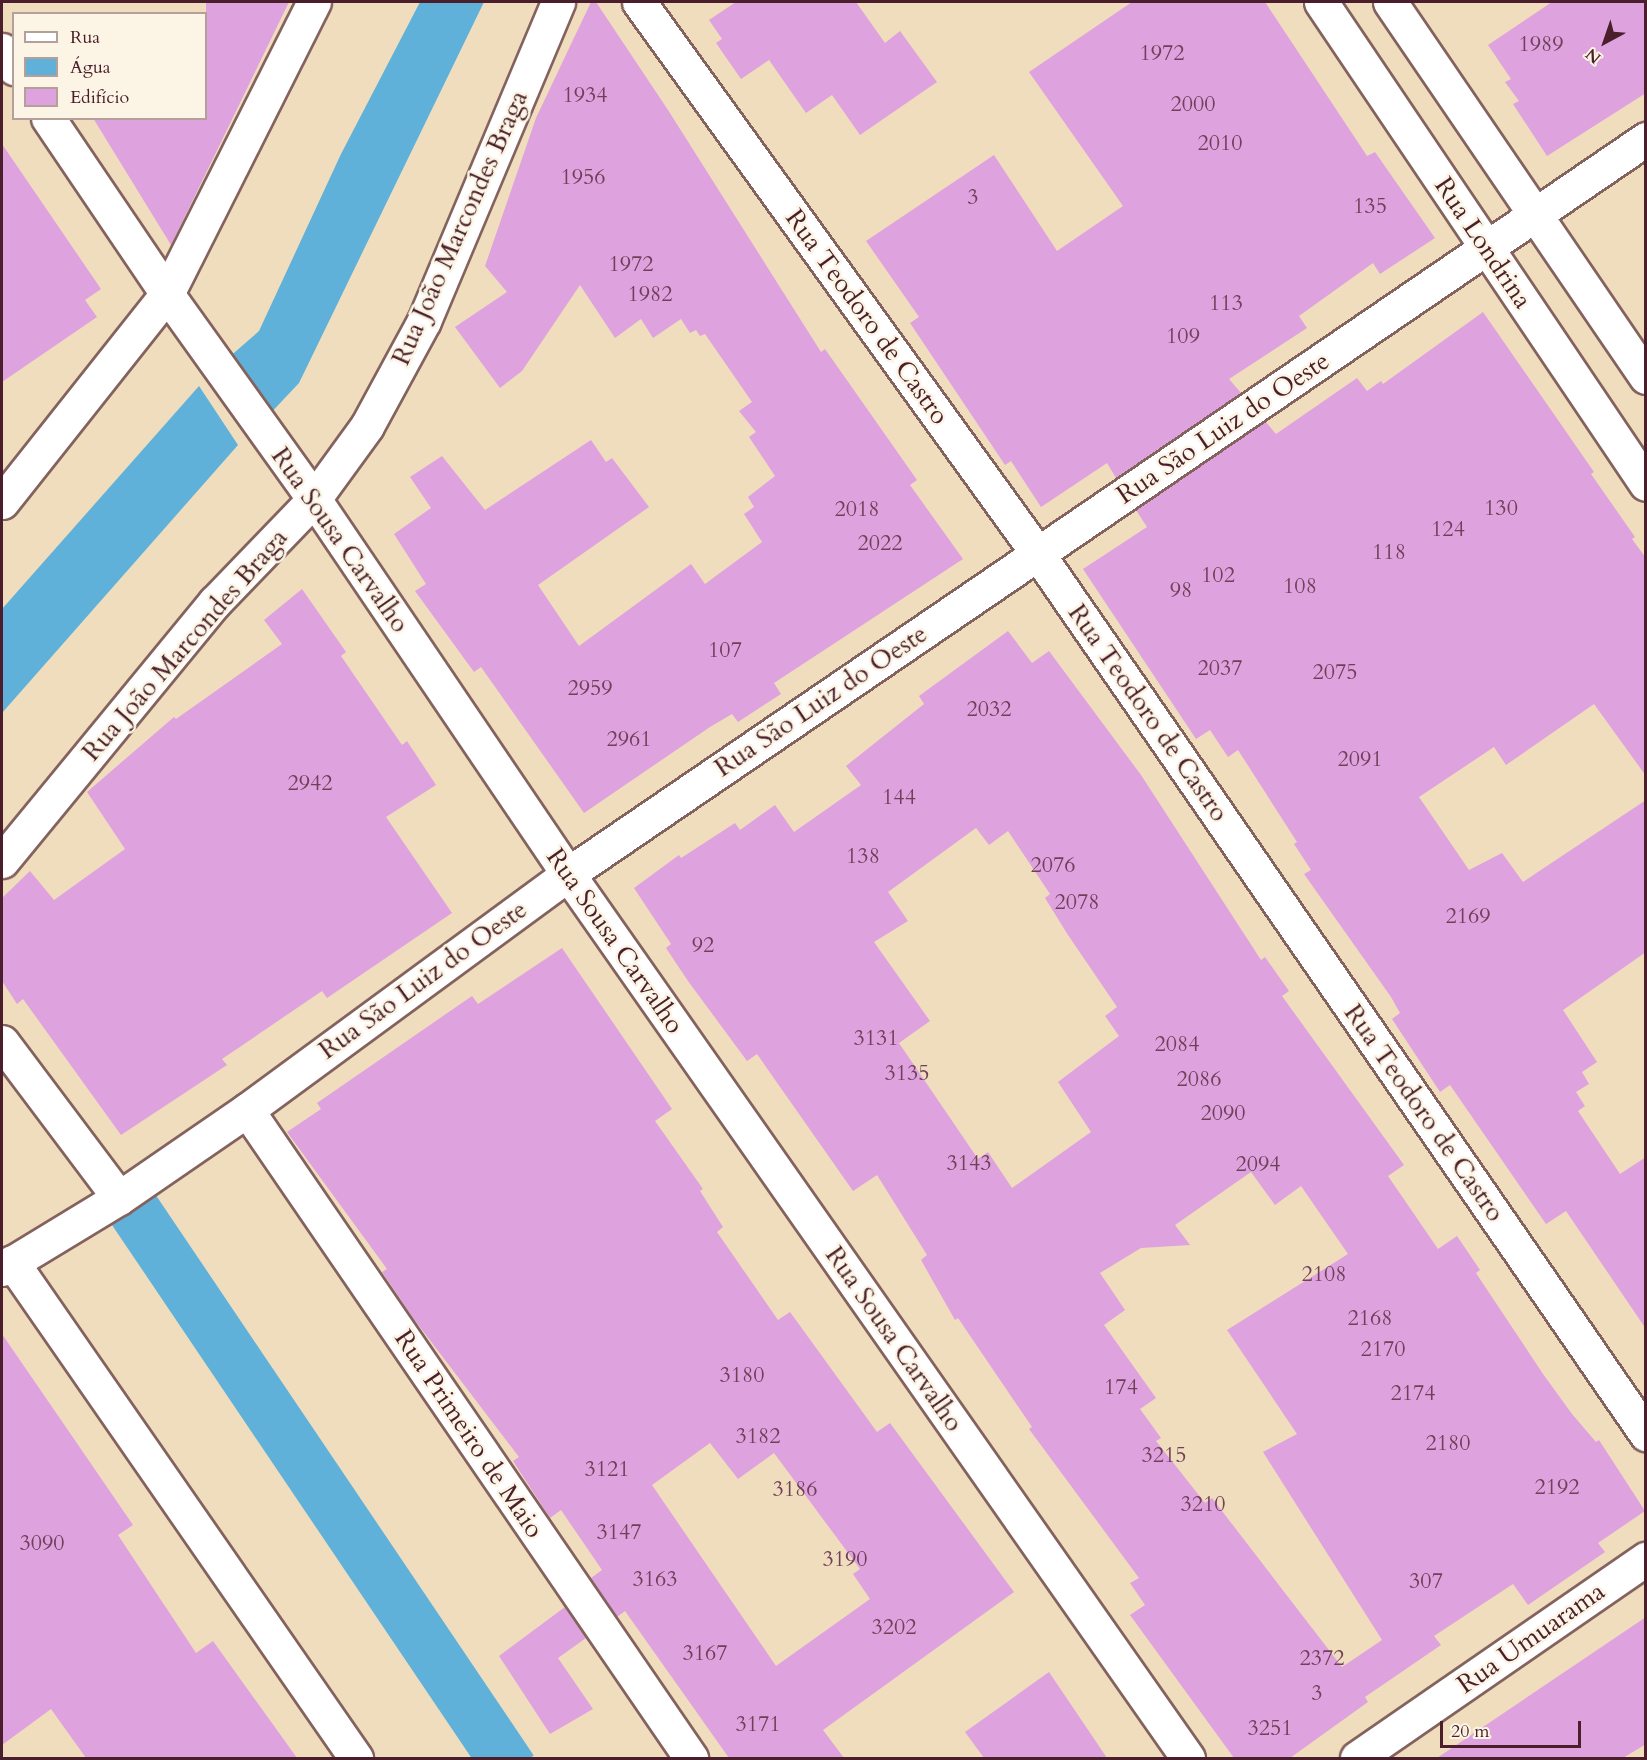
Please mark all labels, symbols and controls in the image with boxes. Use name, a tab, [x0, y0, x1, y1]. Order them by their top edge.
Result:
legend	[12, 12, 207, 120]
north arrow	[1575, 12, 1635, 72]
text: Rua	[70, 25, 100, 50]
house number: 1989	[1518, 32, 1564, 58]
house number: 1972	[1139, 41, 1185, 67]
text: N	[1581, 43, 1606, 69]
text: Água	[70, 55, 111, 80]
house number: 1934	[562, 83, 608, 109]
text: Edifício	[70, 85, 129, 110]
street label: Rua João Marcondes Braga	[385, 86, 535, 370]
house number: 2000	[1170, 92, 1216, 118]
house number: 2010	[1197, 131, 1243, 157]
house number: 1956	[560, 165, 606, 191]
street label: Rua Londrina	[1428, 171, 1538, 315]
house number: 3	[967, 185, 979, 211]
house number: 135	[1353, 194, 1387, 220]
street label: Rua Teodoro de Castro	[779, 203, 955, 431]
house number: 1972	[608, 252, 654, 278]
house number: 1982	[627, 282, 673, 308]
house number: 113	[1209, 291, 1243, 317]
house number: 109	[1166, 324, 1200, 350]
street label: Rua São Luiz do Oeste	[1111, 345, 1335, 511]
street label: Rua Sousa Carvalho	[265, 441, 415, 639]
house number: 130	[1484, 496, 1518, 522]
house number: 2018	[834, 497, 880, 523]
house number: 124	[1431, 517, 1465, 543]
street label: Rua João Marcondes Braga	[76, 523, 294, 767]
house number: 2022	[857, 531, 903, 557]
house number: 118	[1372, 540, 1406, 566]
house number: 102	[1201, 563, 1235, 589]
house number: 108	[1283, 574, 1317, 600]
house number: 98	[1170, 578, 1192, 604]
street label: Rua Teodoro de Castro	[1061, 598, 1235, 828]
street label: Rua São Luiz do Oeste	[709, 618, 933, 784]
house number: 107	[708, 638, 742, 664]
house number: 2037	[1197, 656, 1243, 682]
house number: 2075	[1312, 660, 1358, 686]
house number: 2959	[567, 676, 613, 702]
house number: 2032	[966, 697, 1012, 723]
house number: 2961	[606, 727, 652, 753]
house number: 2091	[1337, 747, 1383, 773]
house number: 2942	[287, 771, 333, 797]
house number: 144	[882, 785, 916, 811]
street label: Rua Sousa Carvalho	[540, 842, 690, 1040]
house number: 138	[846, 844, 880, 870]
house number: 2076	[1030, 853, 1076, 879]
house number: 2078	[1054, 890, 1100, 916]
street label: Rua São Luiz do Oeste	[313, 894, 533, 1066]
house number: 2169	[1445, 904, 1491, 930]
house number: 92	[692, 933, 714, 959]
street label: Rua Teodoro de Castro	[1337, 998, 1511, 1228]
house number: 3131	[853, 1026, 899, 1052]
house number: 2084	[1154, 1032, 1200, 1058]
house number: 3135	[884, 1061, 930, 1087]
house number: 2086	[1176, 1067, 1222, 1093]
house number: 2090	[1200, 1101, 1246, 1127]
house number: 3143	[946, 1151, 992, 1177]
house number: 2094	[1235, 1152, 1281, 1178]
street label: Rua Sousa Carvalho	[819, 1240, 969, 1438]
house number: 2108	[1301, 1262, 1347, 1288]
house number: 2168	[1347, 1306, 1393, 1332]
street label: Rua Primeiro de Maio	[388, 1324, 550, 1544]
house number: 2170	[1360, 1337, 1406, 1363]
house number: 3180	[719, 1363, 765, 1389]
house number: 174	[1104, 1375, 1138, 1401]
house number: 2174	[1390, 1381, 1436, 1407]
house number: 3182	[735, 1424, 781, 1450]
house number: 2180	[1425, 1431, 1471, 1457]
house number: 3215	[1141, 1443, 1187, 1469]
house number: 3121	[584, 1457, 630, 1483]
house number: 2192	[1534, 1475, 1580, 1501]
house number: 3186	[772, 1477, 818, 1503]
house number: 3210	[1180, 1492, 1226, 1518]
house number: 3147	[596, 1520, 642, 1546]
house number: 3090	[19, 1531, 65, 1557]
house number: 3190	[822, 1547, 868, 1573]
house number: 3163	[632, 1567, 678, 1593]
house number: 307	[1409, 1569, 1443, 1595]
street label: Rua Umuarama	[1451, 1576, 1611, 1700]
house number: 3202	[871, 1615, 917, 1641]
house number: 3167	[682, 1641, 728, 1667]
house number: 2372	[1299, 1646, 1345, 1672]
house number: 3	[1311, 1681, 1323, 1707]
scale bar	[1443, 1709, 1584, 1747]
house number: 3171	[735, 1712, 781, 1738]
house number: 3251	[1247, 1716, 1293, 1742]
text: 20 m	[1451, 1719, 1490, 1744]

